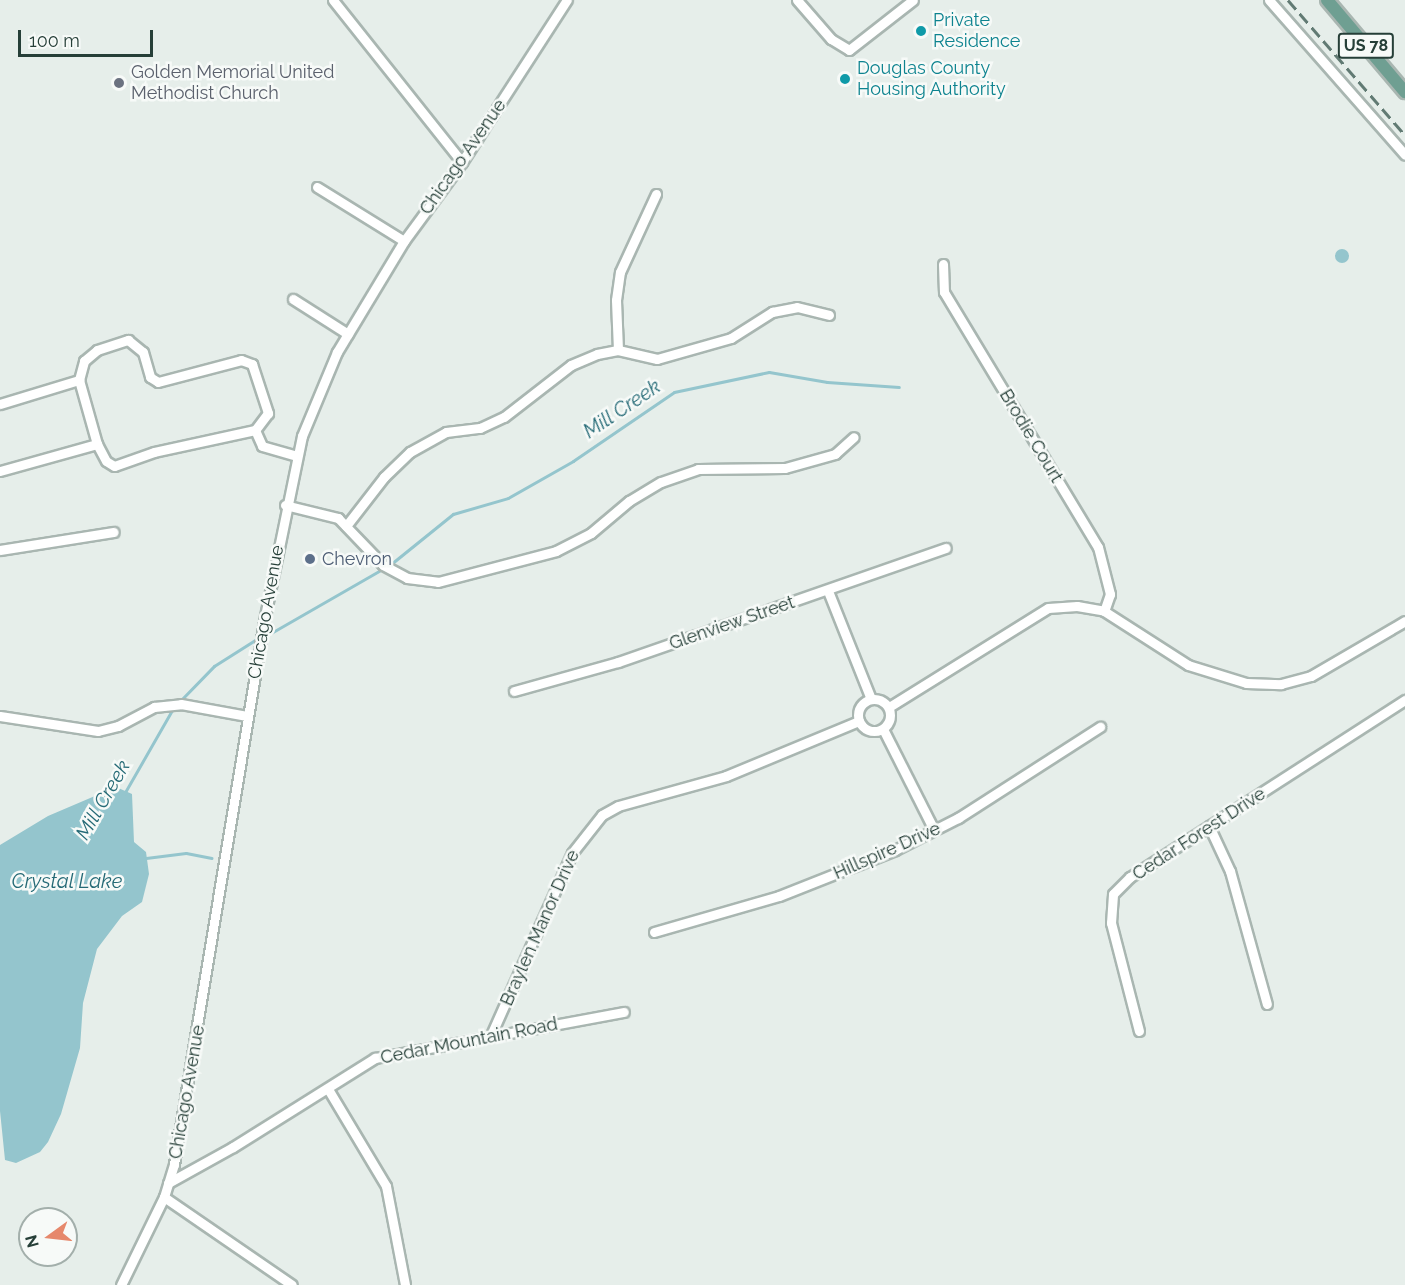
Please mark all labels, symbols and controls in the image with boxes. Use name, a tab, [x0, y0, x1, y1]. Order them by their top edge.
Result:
place label: Private Residence	[933, 10, 1020, 52]
scale bar	[21, 18, 156, 56]
marker: Private Residence	[914, 24, 928, 38]
text: 100 m	[29, 30, 80, 51]
road number: US 78	[1338, 33, 1394, 59]
place label: Douglas County Housing Authority	[857, 58, 1006, 100]
place label: Golden Memorial United Methodist Church	[131, 62, 335, 104]
marker: Douglas County Housing Authority	[838, 72, 852, 86]
marker: Golden Memorial United Methodist Church	[112, 76, 126, 90]
street label: Chicago Avenue	[415, 95, 511, 219]
water label: Mill Creek	[579, 374, 665, 444]
street label: Brodie Court	[995, 385, 1067, 487]
street label: Chicago Avenue	[244, 543, 288, 681]
place label: Chevron	[322, 548, 392, 570]
marker: Chevron	[303, 552, 317, 566]
street label: Glenview Street	[666, 591, 798, 655]
water label: Mill Creek	[71, 756, 135, 844]
street label: Cedar Forest Drive	[1128, 783, 1270, 885]
street label: Hillspire Drive	[830, 818, 944, 884]
street label: Braylen Manor Drive	[496, 847, 584, 1009]
water label: Crystal Lake	[11, 869, 123, 893]
street label: Cedar Mountain Road	[378, 1013, 560, 1069]
street label: Chicago Avenue	[165, 1023, 209, 1161]
north arrow	[18, 1207, 78, 1267]
text: N	[21, 1233, 43, 1250]

